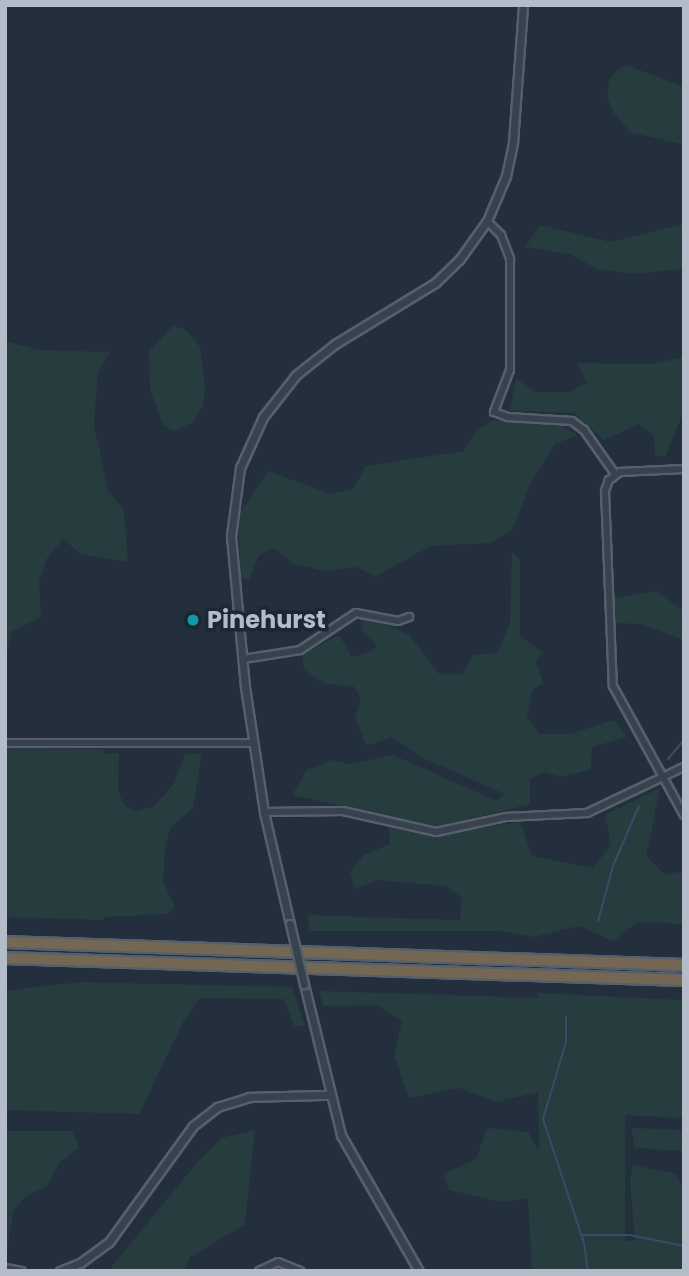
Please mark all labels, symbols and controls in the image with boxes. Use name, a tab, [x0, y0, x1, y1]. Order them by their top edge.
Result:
place label: Pinehurst	[207, 606, 326, 634]
marker: Pinehurst	[185, 612, 201, 628]

